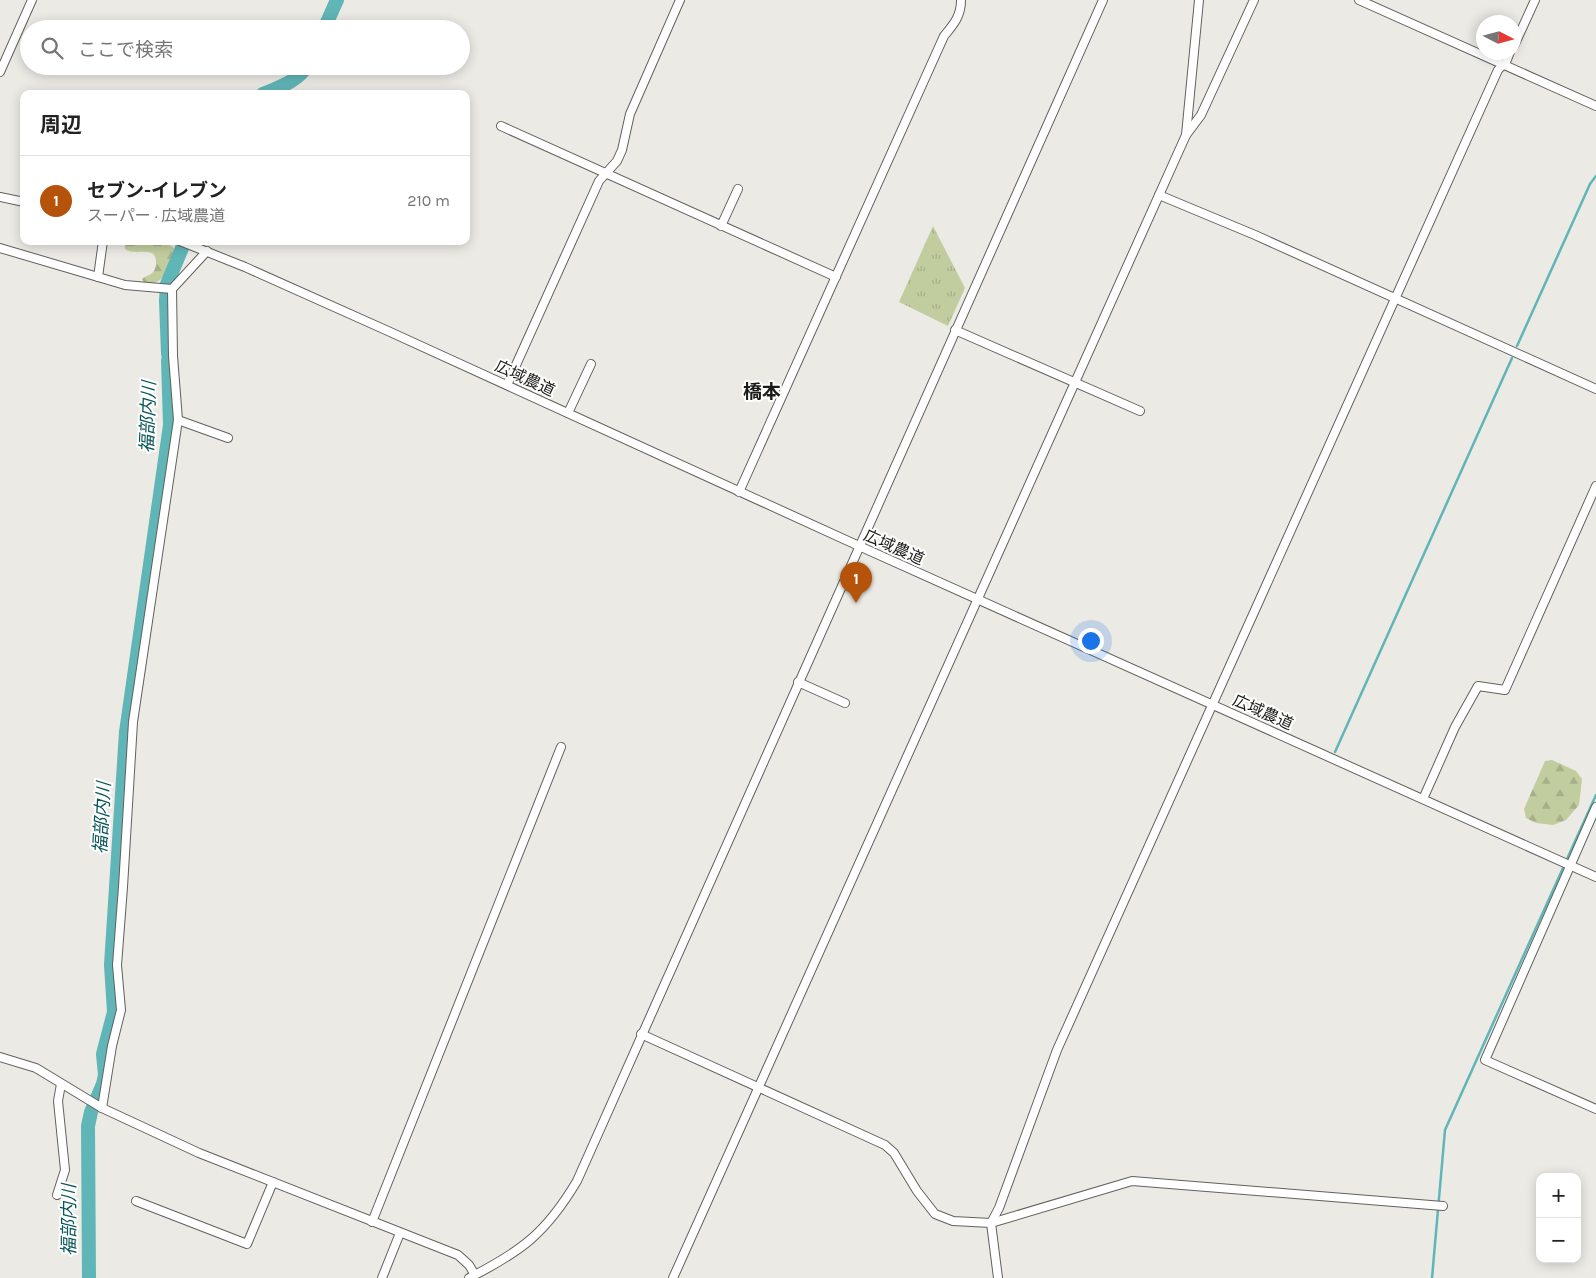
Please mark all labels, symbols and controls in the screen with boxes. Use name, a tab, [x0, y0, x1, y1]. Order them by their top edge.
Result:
north arrow	[1476, 15, 1521, 60]
search box	[20, 20, 470, 75]
icon: search	[38, 34, 66, 62]
text: ここで検索	[78, 39, 173, 61]
text: 周辺	[40, 113, 82, 137]
text: セブン-イレブン	[87, 180, 227, 202]
text: 1	[53, 191, 59, 210]
text: 210 m	[407, 191, 450, 210]
text: スーパー · 広域農道	[87, 206, 225, 225]
street label: 広域農道	[492, 356, 558, 400]
water label: 福部内川	[136, 379, 160, 453]
district label: 橋本	[743, 381, 781, 403]
street label: 広域農道	[861, 525, 927, 569]
pin: 1	[840, 562, 872, 603]
your location	[1078, 628, 1104, 654]
street label: 広域農道	[1230, 690, 1296, 734]
water label: 福部内川	[89, 779, 115, 855]
map controls	[1536, 1173, 1581, 1263]
button: +	[1536, 1173, 1581, 1218]
water label: 福部内川	[58, 1182, 80, 1256]
button: −	[1536, 1218, 1581, 1263]

